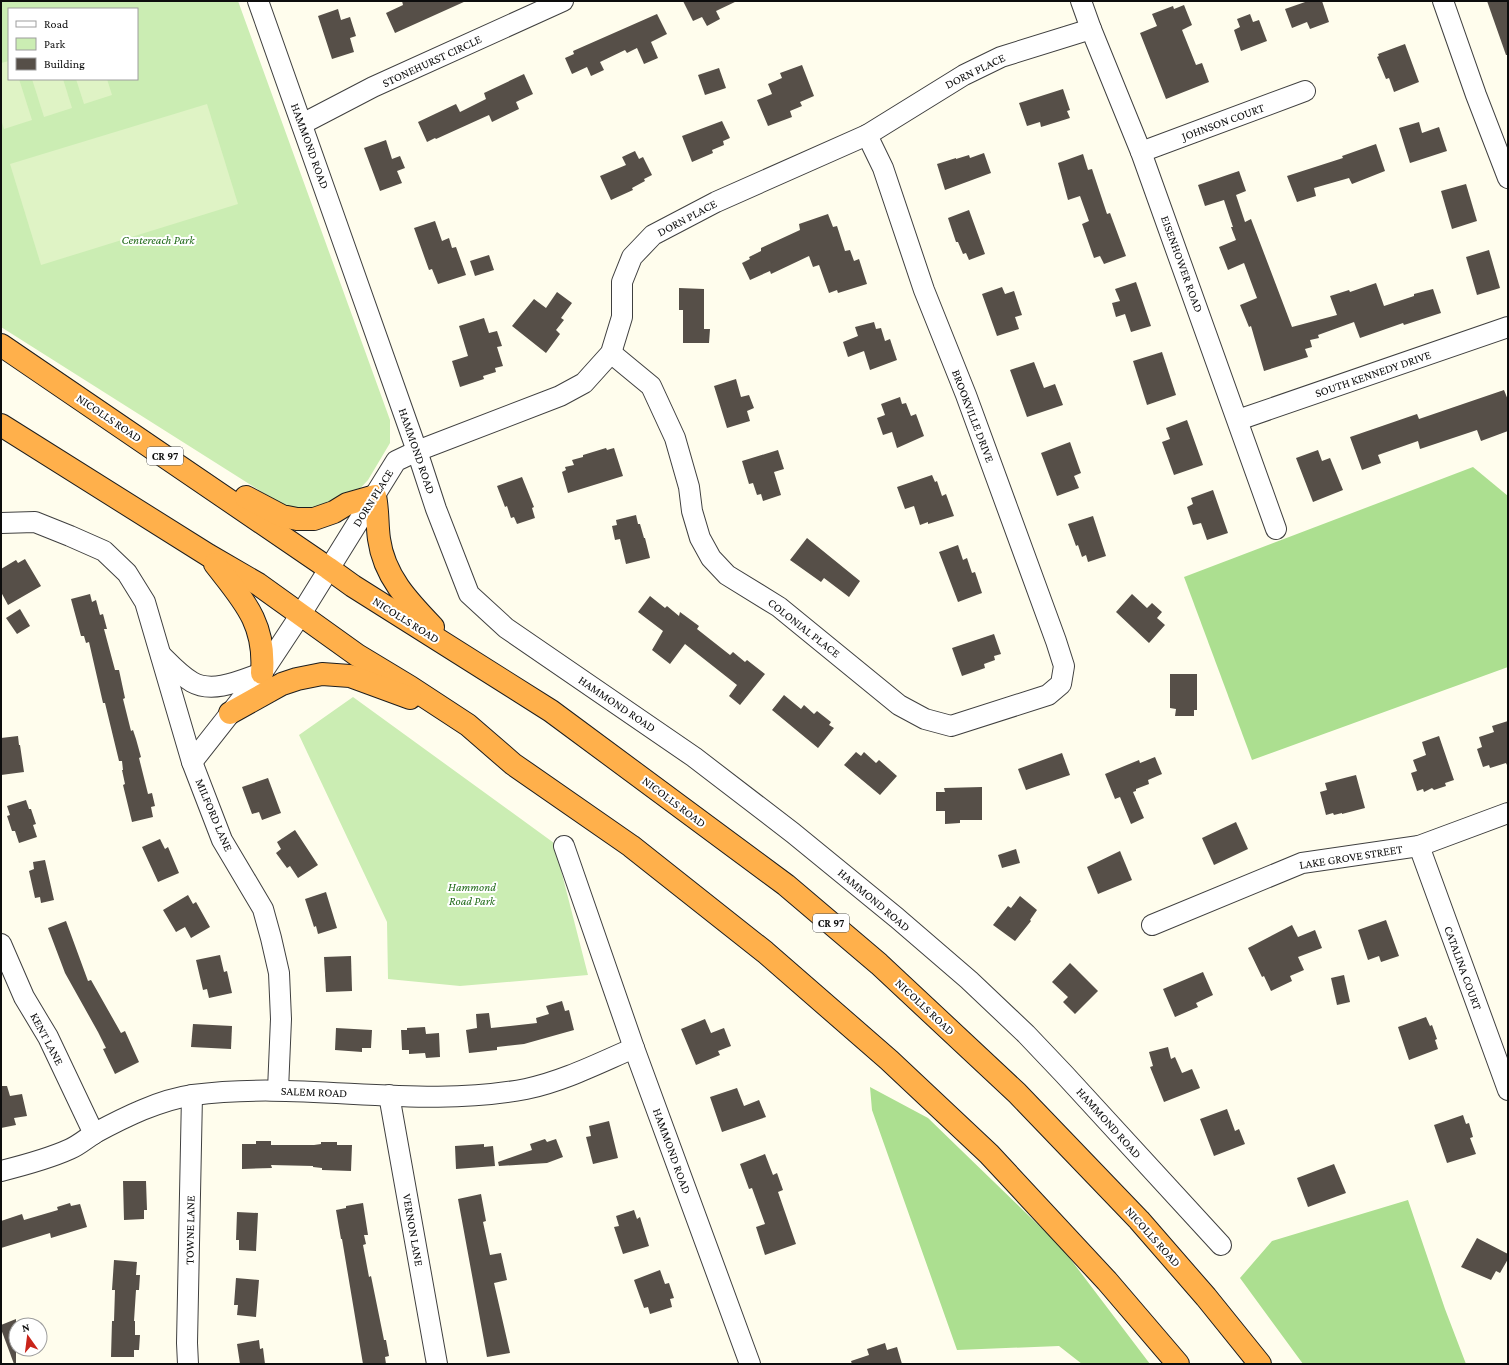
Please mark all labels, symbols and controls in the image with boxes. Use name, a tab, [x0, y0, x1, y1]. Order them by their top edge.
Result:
legend	[8, 8, 138, 80]
text: Road	[44, 17, 69, 31]
street label: STONEHURST CIRCLE	[380, 32, 484, 90]
text: Park	[44, 37, 66, 51]
street label: DORN PLACE	[943, 50, 1008, 92]
text: Building	[44, 57, 85, 71]
street label: JOHNSON COURT	[1179, 100, 1267, 144]
street label: HAMMOND ROAD	[288, 101, 332, 191]
street label: DORN PLACE	[655, 196, 719, 239]
street label: EISENHOWER ROAD	[1158, 214, 1206, 314]
park label: Centereach Park	[122, 233, 195, 247]
street label: SOUTH KENNEDY DRIVE	[1313, 347, 1433, 400]
street label: BROOKVILLE DRIVE	[949, 368, 997, 465]
street label: NICOLLS ROAD	[74, 391, 144, 445]
street label: HAMMOND ROAD	[396, 406, 438, 496]
road number: CR 97	[147, 447, 183, 465]
street label: DORN PLACE	[350, 466, 396, 529]
street label: NICOLLS ROAD	[370, 594, 442, 646]
street label: COLONIAL PLACE	[765, 595, 843, 661]
street label: HAMMOND ROAD	[576, 673, 658, 735]
street label: NICOLLS ROAD	[640, 774, 708, 830]
street label: MILFORD LANE	[192, 777, 236, 854]
street label: LAKE GROVE STREET	[1298, 842, 1404, 872]
street label: HAMMOND ROAD	[835, 866, 913, 934]
park label: Hammond Road Park	[448, 880, 496, 908]
road number: CR 97	[813, 914, 849, 932]
street label: CATALINA COURT	[1441, 924, 1485, 1012]
street label: NICOLLS ROAD	[893, 976, 957, 1038]
street label: KENT LANE	[27, 1010, 67, 1068]
street label: SALEM ROAD	[281, 1084, 347, 1100]
street label: HAMMOND ROAD	[1074, 1085, 1144, 1161]
street label: HAMMOND ROAD	[650, 1106, 694, 1196]
street label: VERNON LANE	[400, 1193, 426, 1268]
street label: TOWNE LANE	[182, 1195, 198, 1265]
street label: NICOLLS ROAD	[1122, 1204, 1184, 1270]
north arrow	[8, 1317, 48, 1357]
text: N	[20, 1320, 31, 1334]

